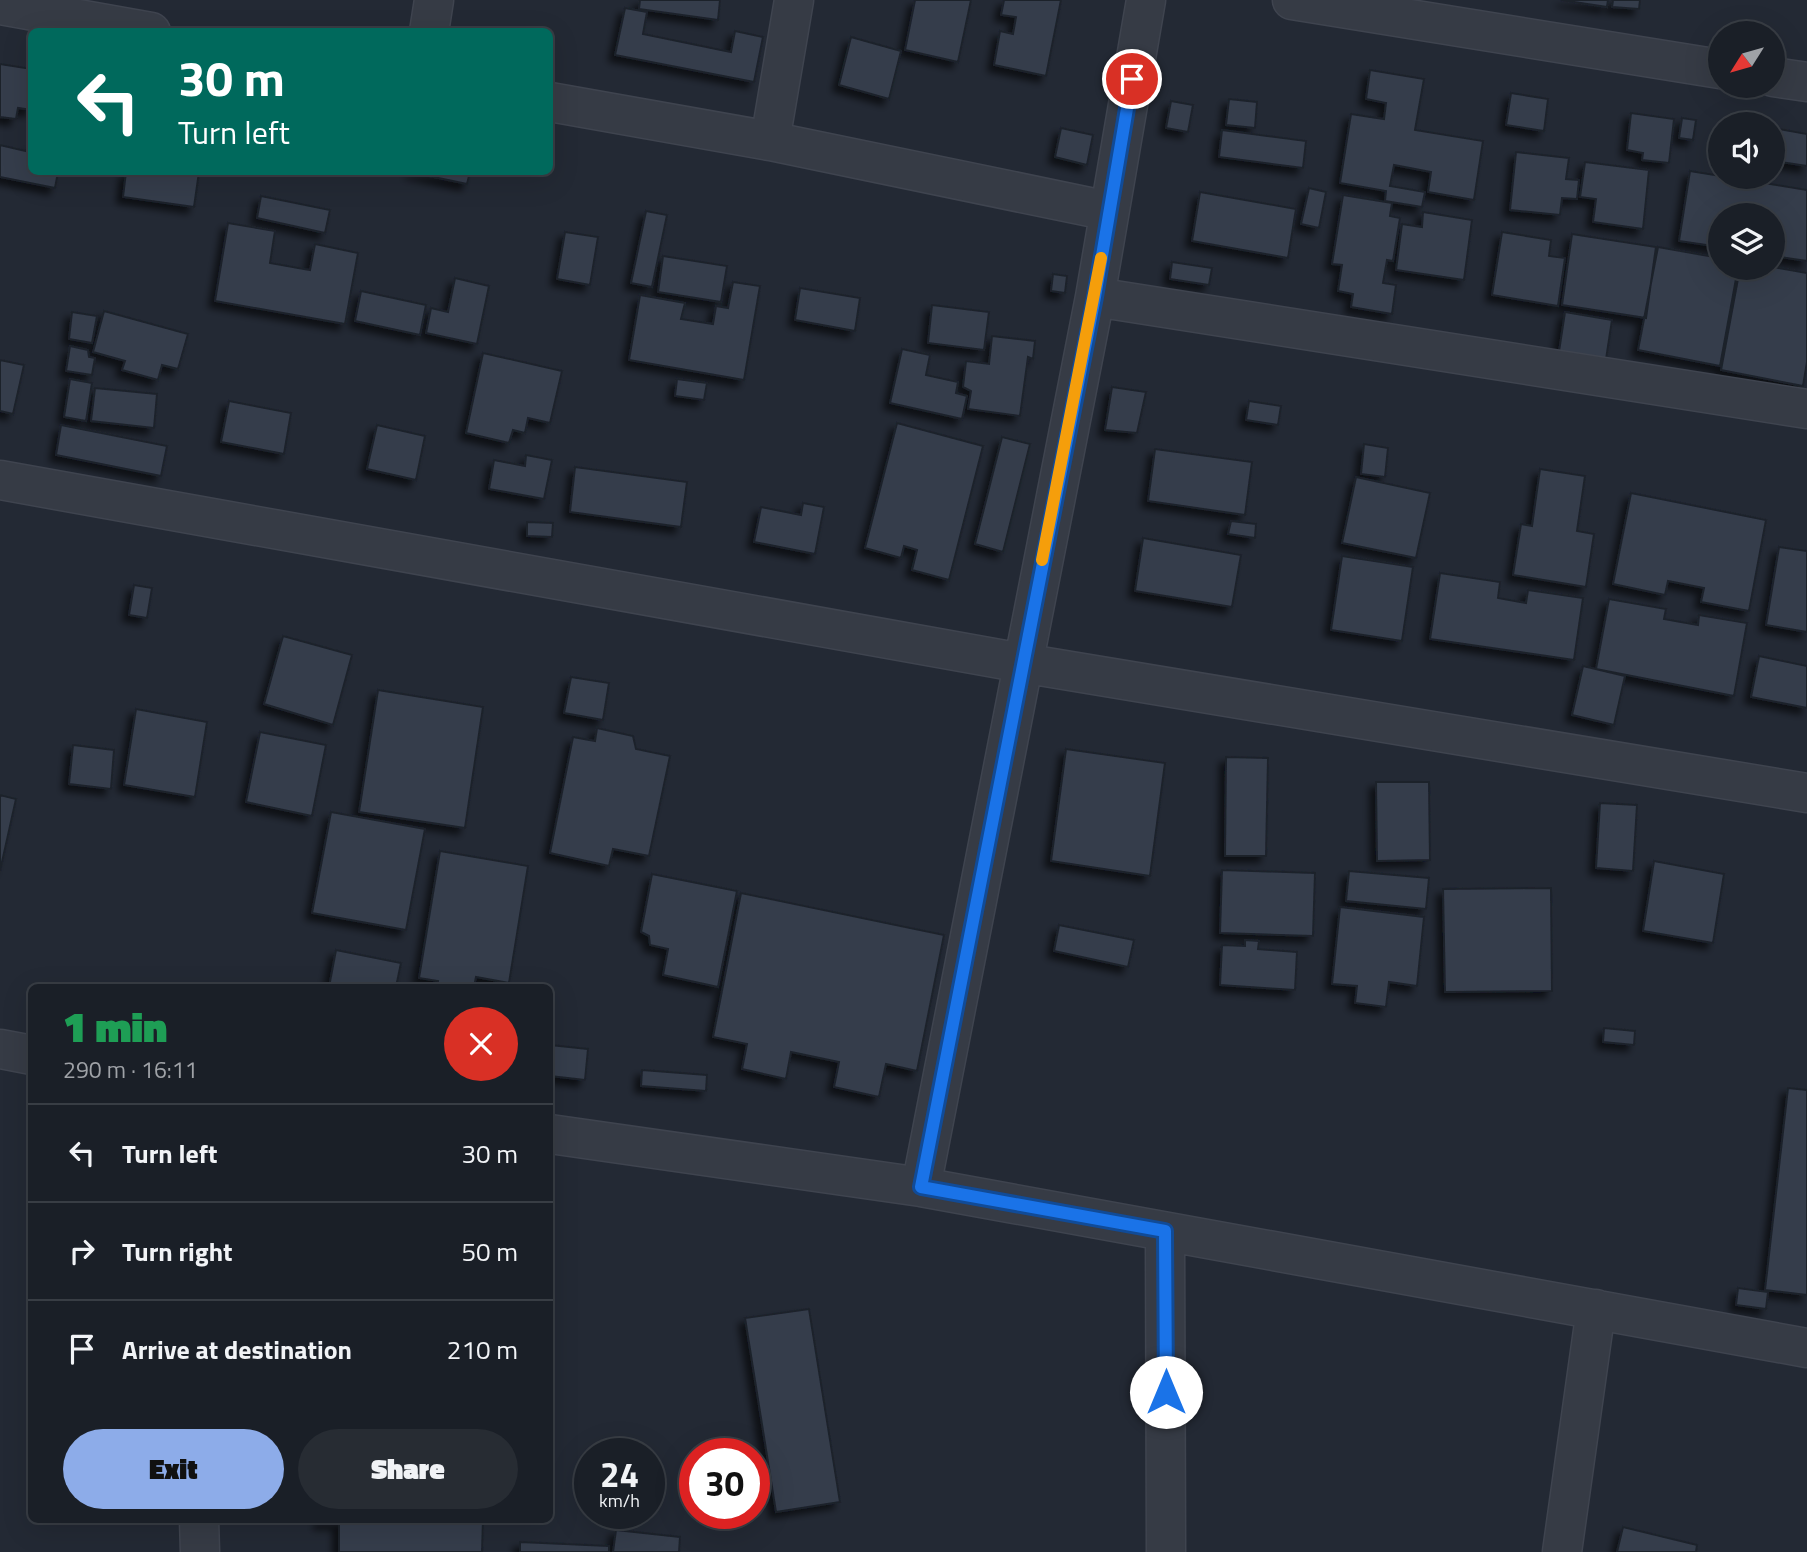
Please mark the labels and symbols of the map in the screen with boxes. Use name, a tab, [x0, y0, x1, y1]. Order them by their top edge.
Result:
north arrow	[1708, 21, 1785, 98]
pin	[1102, 49, 1162, 109]
position arrow	[1129, 1355, 1203, 1429]
speed limit sign: 30	[679, 1438, 770, 1529]

